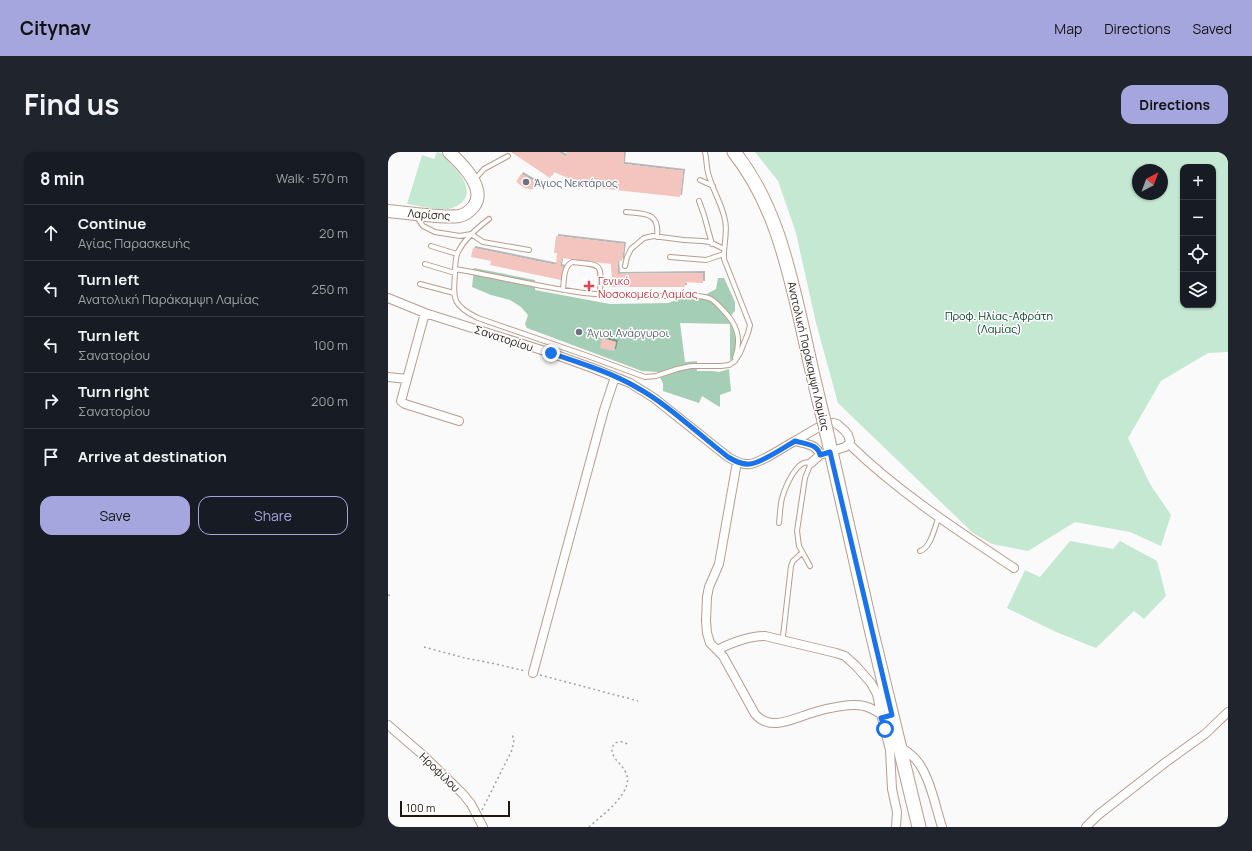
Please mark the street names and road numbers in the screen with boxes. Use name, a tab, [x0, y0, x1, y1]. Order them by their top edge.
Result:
street label: Λαρίσης	[407, 205, 451, 223]
street label: Ανατολική Παράκαμψη Λαμίας	[784, 280, 834, 432]
street label: Σανατορίου	[473, 321, 535, 355]
street label: Ηροφίλου	[416, 749, 464, 795]

